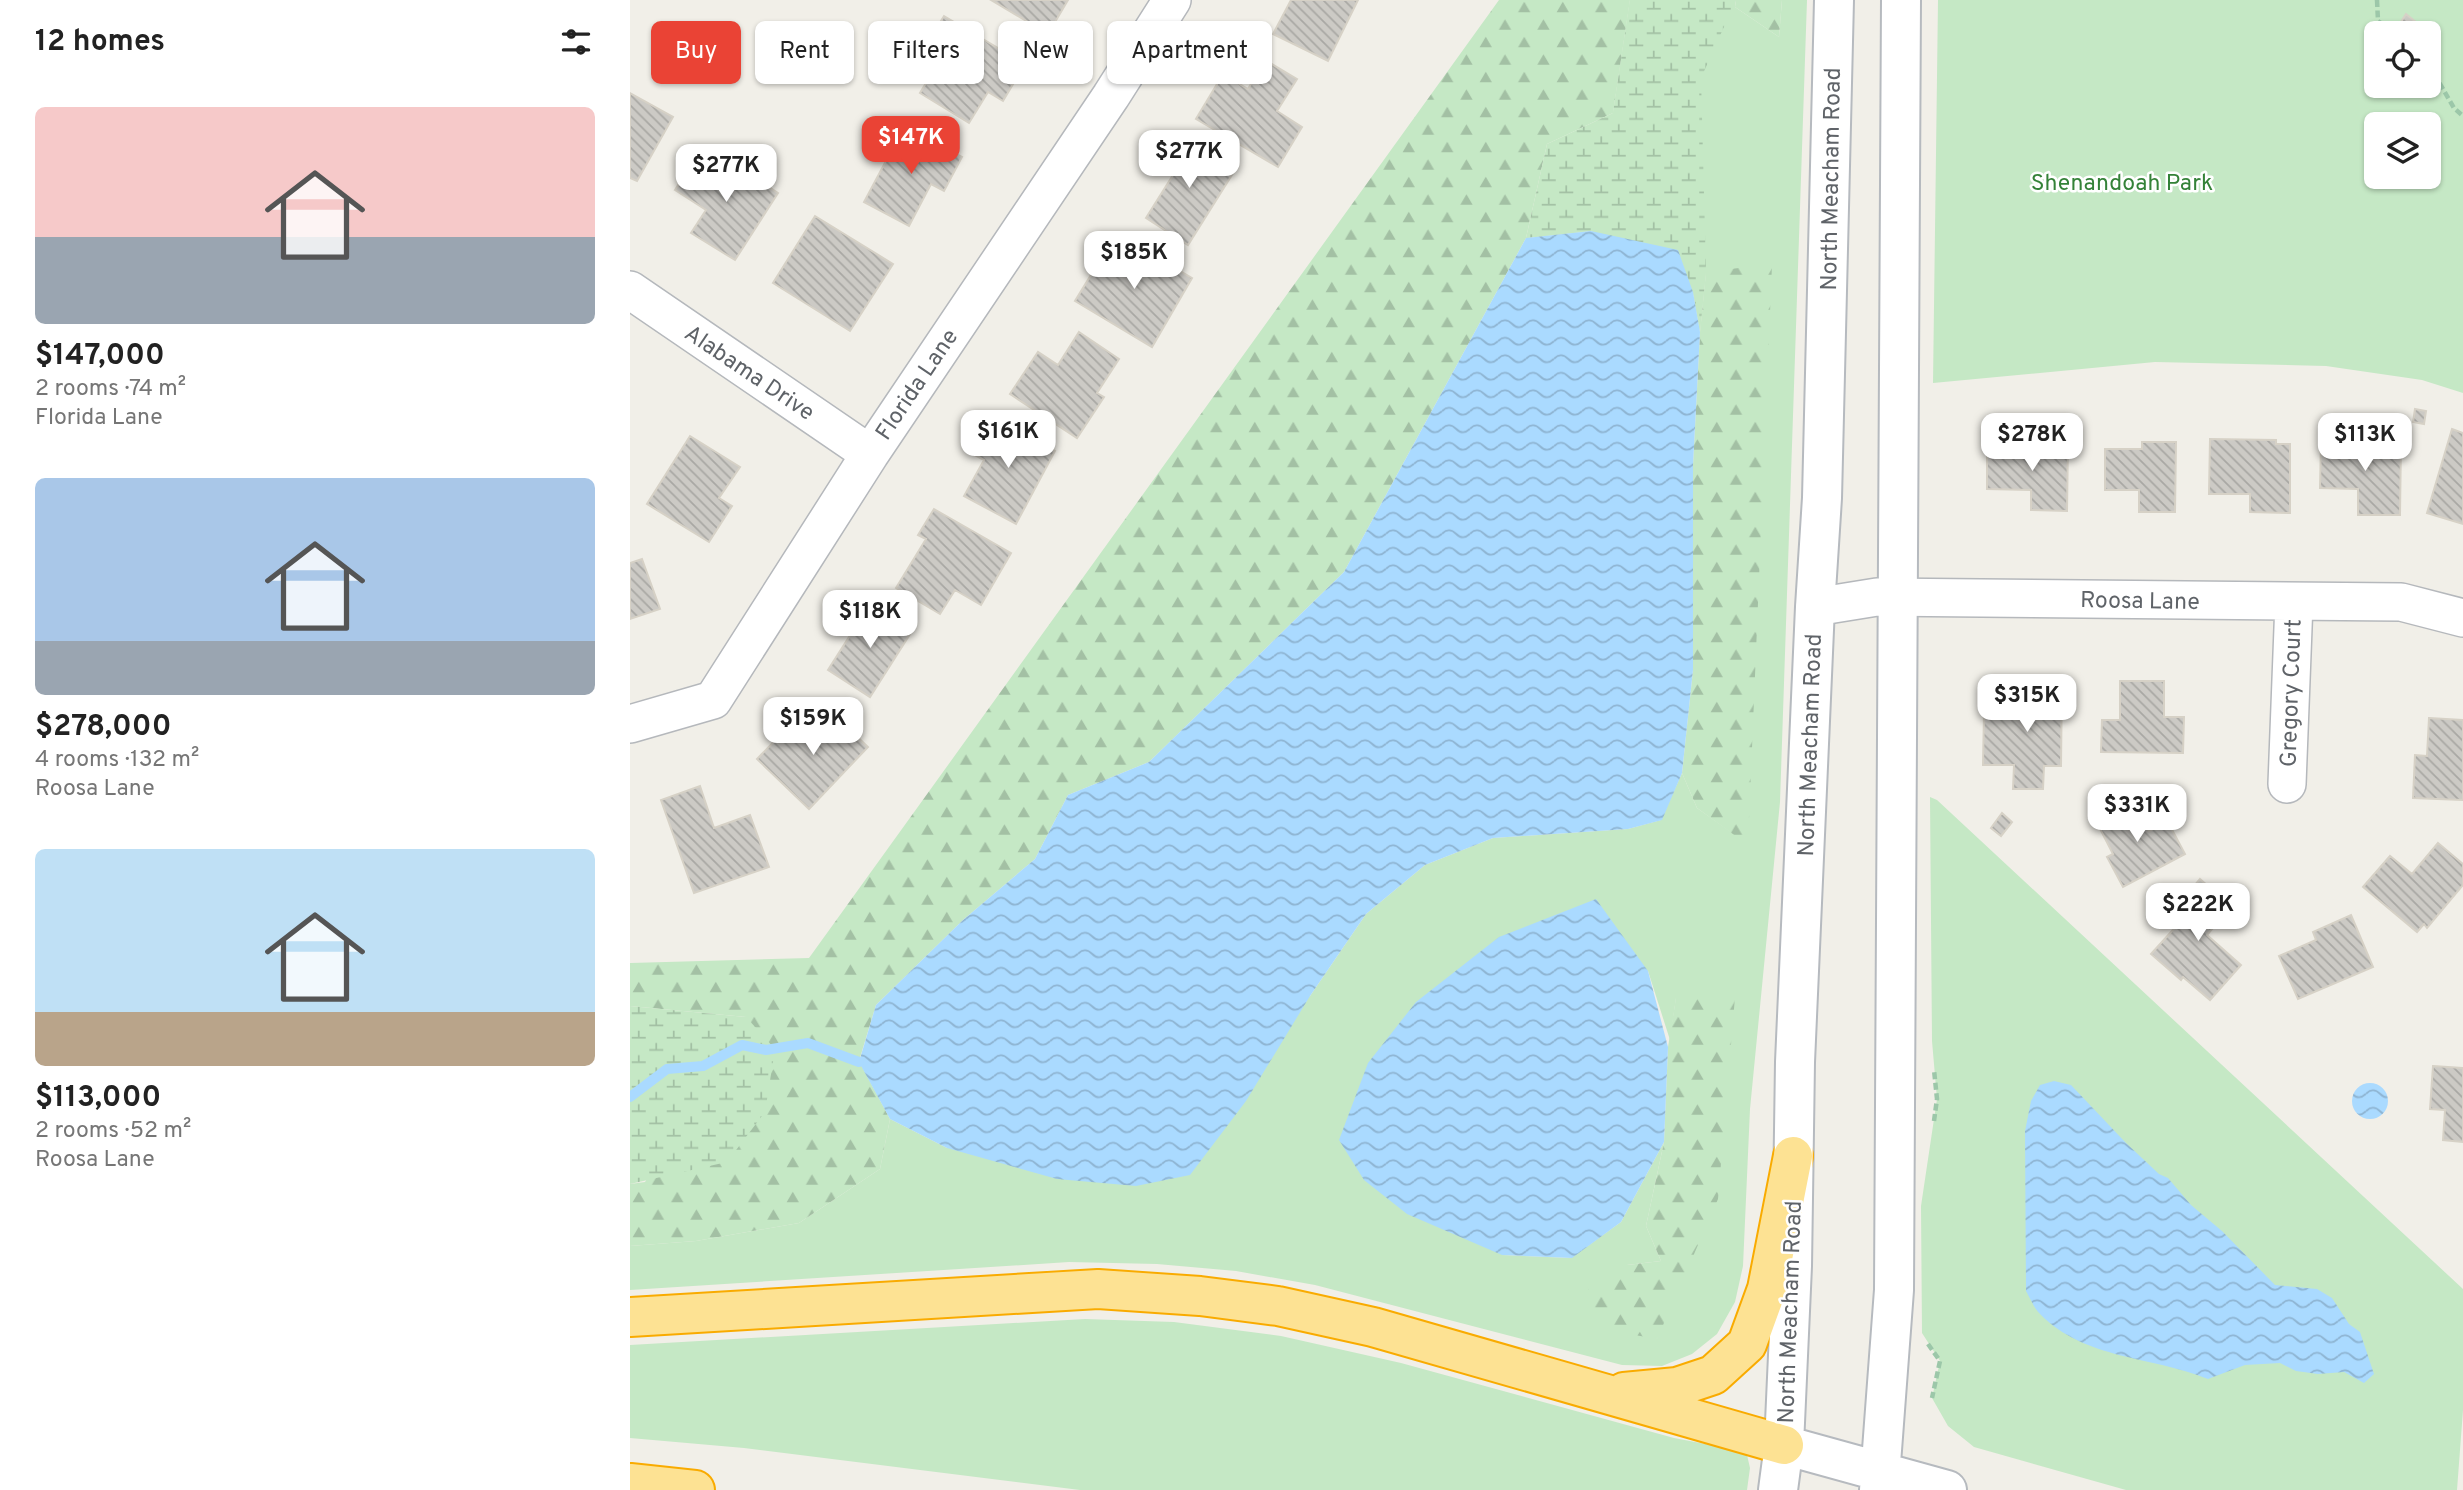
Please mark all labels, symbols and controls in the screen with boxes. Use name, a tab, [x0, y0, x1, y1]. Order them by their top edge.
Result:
chip: Buy	[651, 21, 741, 84]
chip: Rent	[755, 21, 854, 84]
chip: Filters	[868, 21, 984, 84]
chip: New	[998, 21, 1093, 84]
chip: Apartment	[1107, 21, 1272, 84]
map controls	[2364, 21, 2441, 189]
button: locate	[2364, 21, 2441, 98]
icon: filters	[557, 23, 595, 61]
text: 12 homes	[35, 24, 165, 61]
street label: North Meacham Road	[1816, 67, 1849, 291]
button: layers	[2364, 112, 2441, 189]
pin: $147K	[862, 116, 960, 176]
text: $147K	[878, 124, 944, 153]
pin: $277K	[1140, 130, 1238, 190]
text: $277K	[1155, 138, 1223, 167]
pin: $277K	[677, 144, 775, 204]
icon: home	[252, 152, 378, 278]
text: $277K	[692, 152, 760, 181]
park label: Shenandoah Park	[2031, 170, 2213, 199]
pin: $185K	[1085, 232, 1183, 291]
text: $185K	[1100, 239, 1168, 268]
street label: Alabama Drive	[678, 320, 819, 428]
street label: Florida Lane	[870, 324, 966, 446]
text: $147,000	[35, 338, 165, 375]
text: 2 rooms · 74 m²	[35, 375, 186, 404]
text: Florida Lane	[35, 404, 163, 433]
pin: $161K	[959, 410, 1057, 470]
pin: $278K	[1983, 414, 2081, 473]
pin: $113K	[2316, 414, 2414, 473]
text: $161K	[977, 418, 1039, 447]
text: $278K	[1997, 421, 2067, 450]
text: $113K	[2334, 421, 2396, 450]
icon: home	[252, 523, 378, 649]
street label: Roosa Lane	[2080, 587, 2200, 618]
pin: $118K	[821, 590, 919, 650]
text: $118K	[839, 598, 901, 627]
street label: Gregory Court	[2275, 619, 2310, 768]
street label: North Meacham Road	[1793, 633, 1830, 857]
pin: $315K	[1978, 674, 2076, 734]
text: $315K	[1993, 682, 2061, 711]
pin: $159K	[764, 698, 862, 757]
text: $159K	[779, 705, 847, 734]
text: $278,000	[35, 709, 171, 746]
text: 4 rooms · 132 m²	[35, 746, 199, 775]
text: Roosa Lane	[35, 775, 155, 804]
pin: $331K	[2088, 784, 2186, 844]
text: $331K	[2104, 792, 2170, 821]
pin: $222K	[2149, 884, 2247, 943]
text: $222K	[2162, 891, 2234, 920]
icon: home	[252, 894, 378, 1020]
text: $113,000	[35, 1080, 161, 1117]
text: 2 rooms · 52 m²	[35, 1117, 191, 1146]
text: Roosa Lane	[35, 1146, 155, 1175]
street label: North Meacham Road	[1773, 1200, 1810, 1424]

